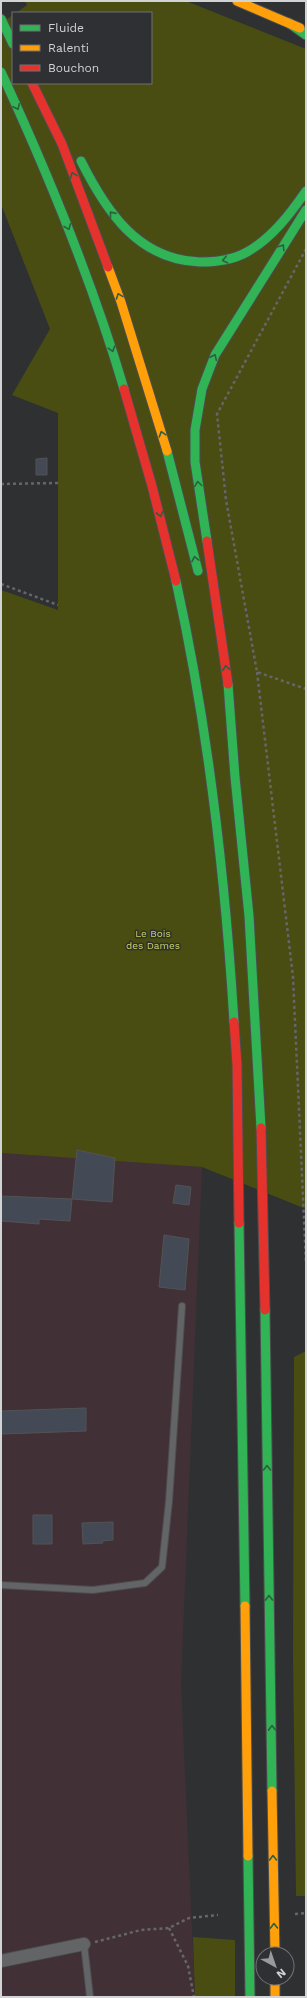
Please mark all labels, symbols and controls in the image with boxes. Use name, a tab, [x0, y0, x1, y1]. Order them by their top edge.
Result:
legend	[12, 12, 152, 84]
text: Fluide	[48, 21, 84, 35]
text: Ralenti	[48, 41, 89, 55]
text: Bouchon	[48, 61, 99, 75]
one-way arrow	[12, 103, 20, 111]
one-way arrow	[69, 171, 78, 178]
one-way arrow	[110, 211, 117, 218]
one-way arrow	[63, 223, 71, 230]
one-way arrow	[278, 244, 285, 251]
one-way arrow	[222, 255, 228, 263]
one-way arrow	[115, 293, 123, 300]
one-way arrow	[107, 346, 116, 353]
one-way arrow	[209, 354, 217, 362]
one-way arrow	[158, 430, 167, 437]
one-way arrow	[194, 481, 203, 487]
one-way arrow	[155, 511, 164, 518]
one-way arrow	[191, 556, 199, 563]
one-way arrow	[222, 665, 231, 671]
park label: Le Bois des Dames	[126, 928, 180, 951]
one-way arrow	[263, 1465, 271, 1471]
one-way arrow	[265, 1595, 274, 1601]
one-way arrow	[267, 1725, 276, 1731]
one-way arrow	[269, 1855, 277, 1861]
one-way arrow	[270, 1923, 278, 1929]
north arrow	[255, 1946, 295, 1986]
text: N	[274, 1966, 288, 1981]

